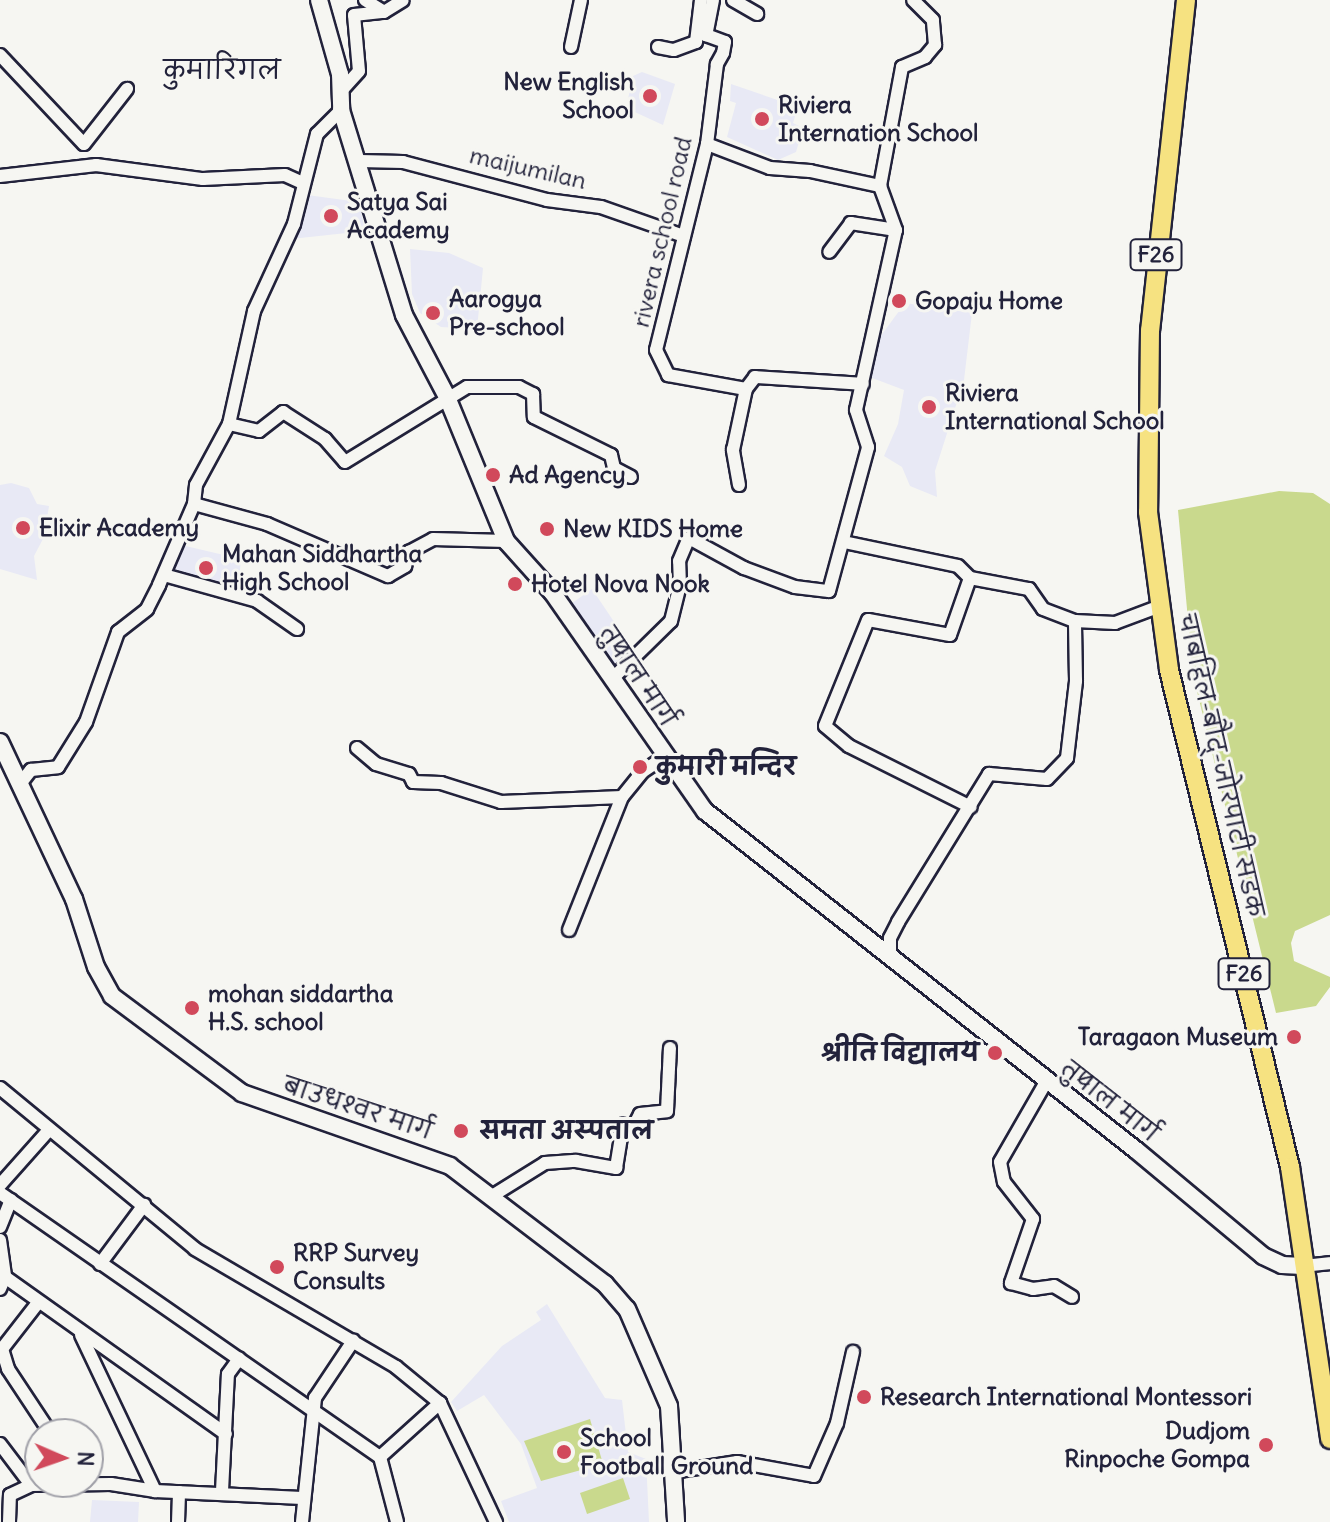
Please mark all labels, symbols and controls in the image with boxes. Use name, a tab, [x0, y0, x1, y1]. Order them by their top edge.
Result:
district label: कुमारिगल	[164, 54, 280, 86]
place label: New English School	[503, 68, 634, 124]
marker: New English School	[641, 87, 659, 105]
place label: Riviera Internation School	[778, 91, 978, 147]
marker: Riviera Internation School	[753, 110, 771, 128]
street label: rivera school road	[626, 134, 698, 330]
street label: maijumilan	[467, 141, 589, 195]
place label: Satya Sai Academy	[347, 188, 450, 244]
marker: Satya Sai Academy	[322, 207, 340, 225]
road number: F26	[1128, 237, 1184, 273]
place label: Aarogya Pre-school	[449, 285, 565, 341]
place label: Gopaju Home	[915, 287, 1063, 315]
marker: Gopaju Home	[890, 292, 908, 310]
marker: Aarogya Pre-school	[424, 304, 442, 322]
place label: Riviera International School	[945, 379, 1165, 435]
marker: Riviera International School	[920, 398, 938, 416]
place label: Ad Agency	[509, 461, 626, 489]
marker: Ad Agency	[484, 466, 502, 484]
place label: Elixir Academy	[39, 514, 199, 542]
place label: New KIDS Home	[563, 515, 743, 543]
marker: Elixir Academy	[14, 519, 32, 537]
marker: New KIDS Home	[538, 520, 556, 538]
place label: Mahan Siddhartha High School	[222, 540, 422, 596]
marker: Mahan Siddhartha High School	[197, 559, 215, 577]
place label: Hotel Nova Nook	[531, 570, 710, 598]
marker: Hotel Nova Nook	[506, 575, 524, 593]
street label: चाबहिल-बौद्-जोरपाटी सडक	[1172, 610, 1270, 920]
street label: तुषाल मार्ग	[594, 620, 682, 732]
place label: कुमारी मन्दिर	[656, 753, 796, 781]
marker: कुमारी मन्दिर	[631, 758, 649, 776]
road number: F26	[1216, 956, 1272, 992]
place label: mohan siddartha H.S. school	[208, 980, 393, 1036]
marker: mohan siddartha H.S. school	[183, 999, 201, 1017]
place label: Taragaon Museum	[1078, 1023, 1278, 1051]
marker: Taragaon Museum	[1285, 1028, 1303, 1046]
place label: श्रीति विद्यालय	[821, 1039, 979, 1067]
marker: श्रीति विद्यालय	[986, 1044, 1004, 1062]
street label: तुषाल मार्ग	[1055, 1054, 1165, 1148]
street label: बाउधश्वर मार्ग	[280, 1070, 436, 1146]
place label: समता अस्पताल	[479, 1117, 653, 1145]
marker: समता अस्पताल	[450, 1120, 472, 1142]
place label: RRP Survey Consults	[293, 1239, 419, 1295]
marker: RRP Survey Consults	[268, 1258, 286, 1276]
place label: Research International Montessori	[880, 1383, 1252, 1411]
marker: Research International Montessori	[855, 1388, 873, 1406]
place label: Dudjom Rinpoche Gompa	[1064, 1417, 1250, 1473]
north arrow	[24, 1418, 104, 1498]
place label: School Football Ground	[580, 1424, 753, 1480]
marker: Dudjom Rinpoche Gompa	[1257, 1436, 1275, 1454]
marker: School Football Ground	[555, 1443, 573, 1461]
text: N	[72, 1451, 100, 1467]

